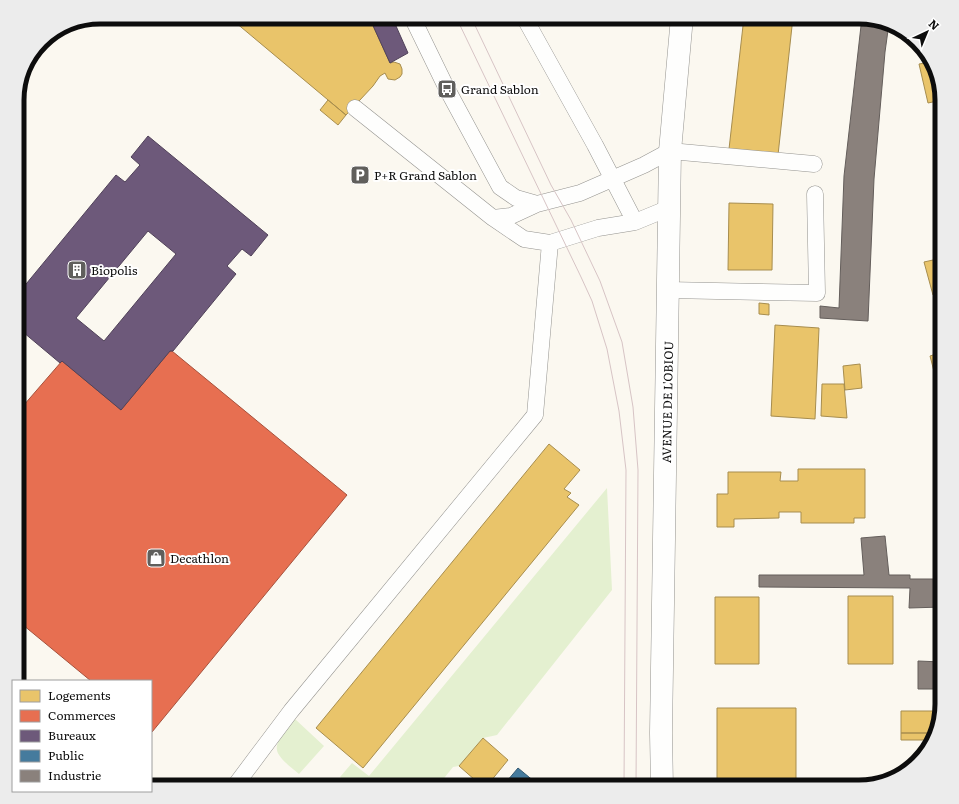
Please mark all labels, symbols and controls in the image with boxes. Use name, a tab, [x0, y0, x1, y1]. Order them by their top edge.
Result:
north arrow	[907, 12, 947, 52]
text: N	[926, 15, 944, 33]
bus stop icon: Grand Sablon	[436, 78, 458, 100]
place label: Grand Sablon	[461, 80, 539, 98]
parking icon: P+R Grand Sablon	[349, 164, 371, 186]
place label: P+R Grand Sablon	[374, 166, 477, 184]
building icon: Biopolis	[66, 259, 88, 281]
place label: Biopolis	[91, 261, 138, 279]
street label: AVENUE DE L'OBIOU	[657, 340, 677, 463]
shop icon: Decathlon	[145, 547, 167, 569]
place label: Decathlon	[170, 549, 229, 567]
legend	[12, 680, 152, 792]
text: Logements	[48, 686, 111, 704]
text: Commerces	[48, 706, 116, 724]
text: Bureaux	[48, 726, 96, 744]
text: Public	[48, 746, 84, 764]
text: Industrie	[48, 766, 101, 784]

